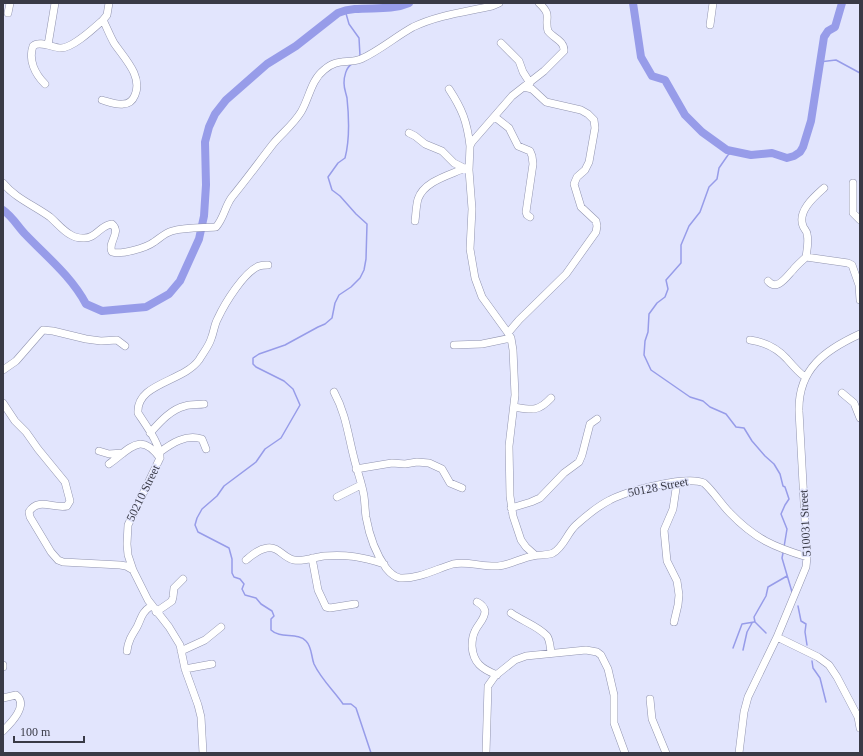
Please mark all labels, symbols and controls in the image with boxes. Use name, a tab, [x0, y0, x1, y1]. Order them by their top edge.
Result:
street label: 50210 Street	[123, 462, 163, 523]
street label: 50128 Street	[627, 474, 690, 500]
street label: 510031 Street	[796, 489, 814, 557]
scale bar	[14, 718, 84, 744]
text: 100 m	[20, 725, 51, 739]

